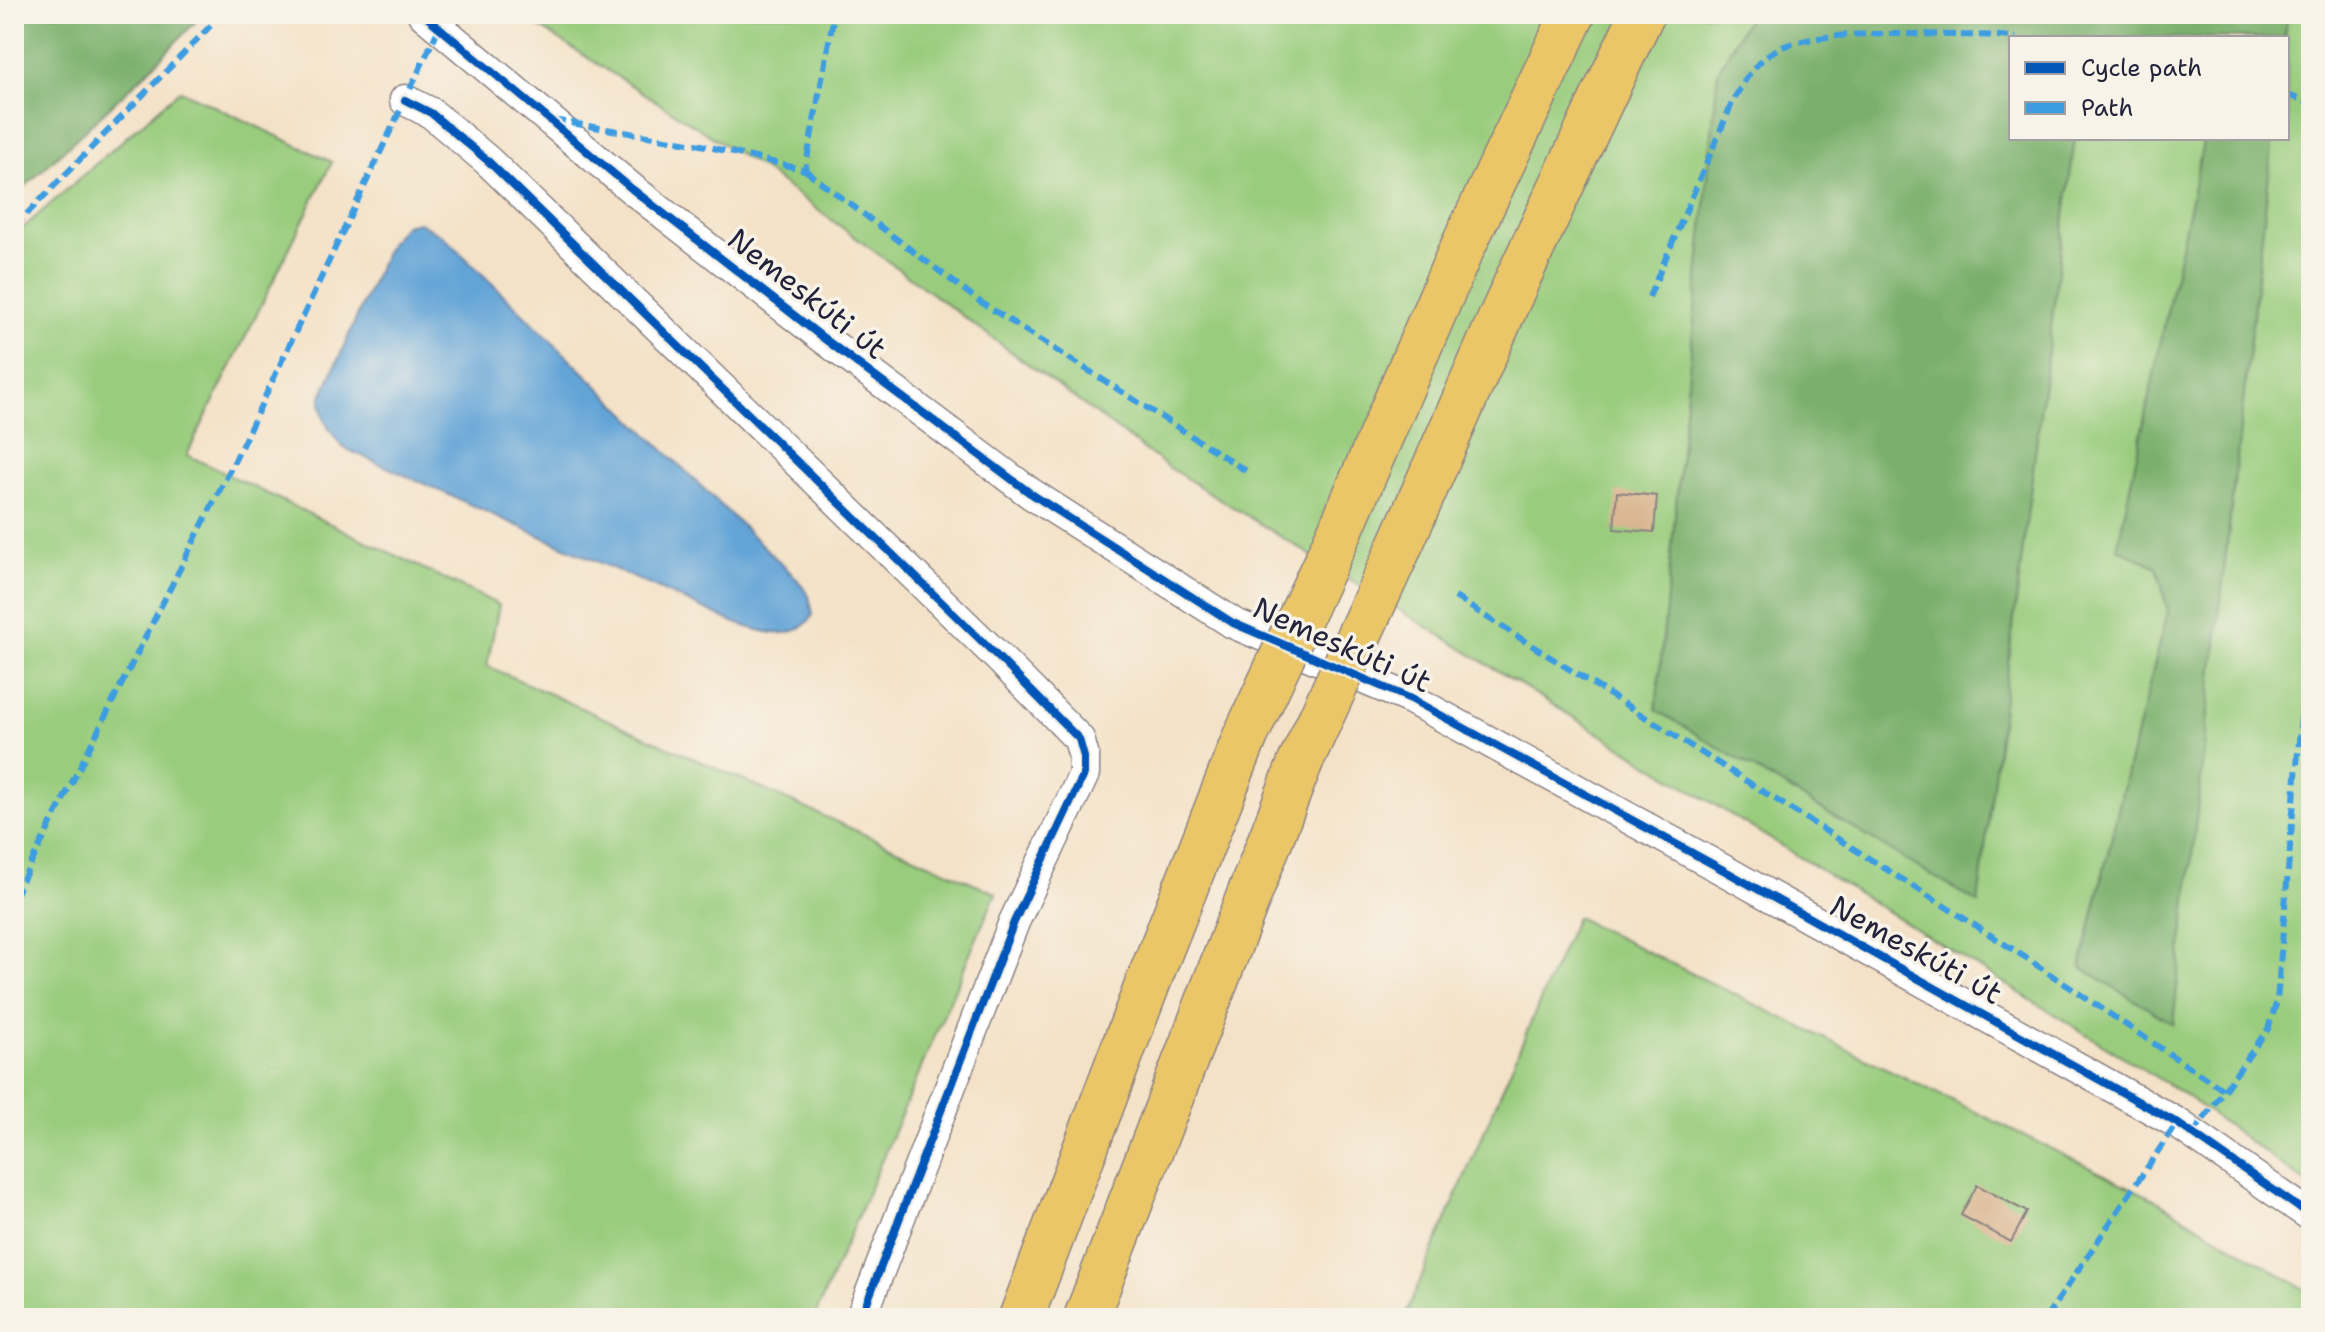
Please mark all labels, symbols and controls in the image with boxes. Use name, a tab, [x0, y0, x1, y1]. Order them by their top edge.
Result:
legend	[2009, 36, 2289, 140]
text: Cycle path	[2081, 52, 2202, 84]
text: Path	[2081, 92, 2133, 124]
street label: Nemeskúti út	[719, 219, 895, 369]
street label: Nemeskúti út	[1247, 587, 1438, 702]
street label: Nemeskúti út	[1823, 885, 2010, 1014]

